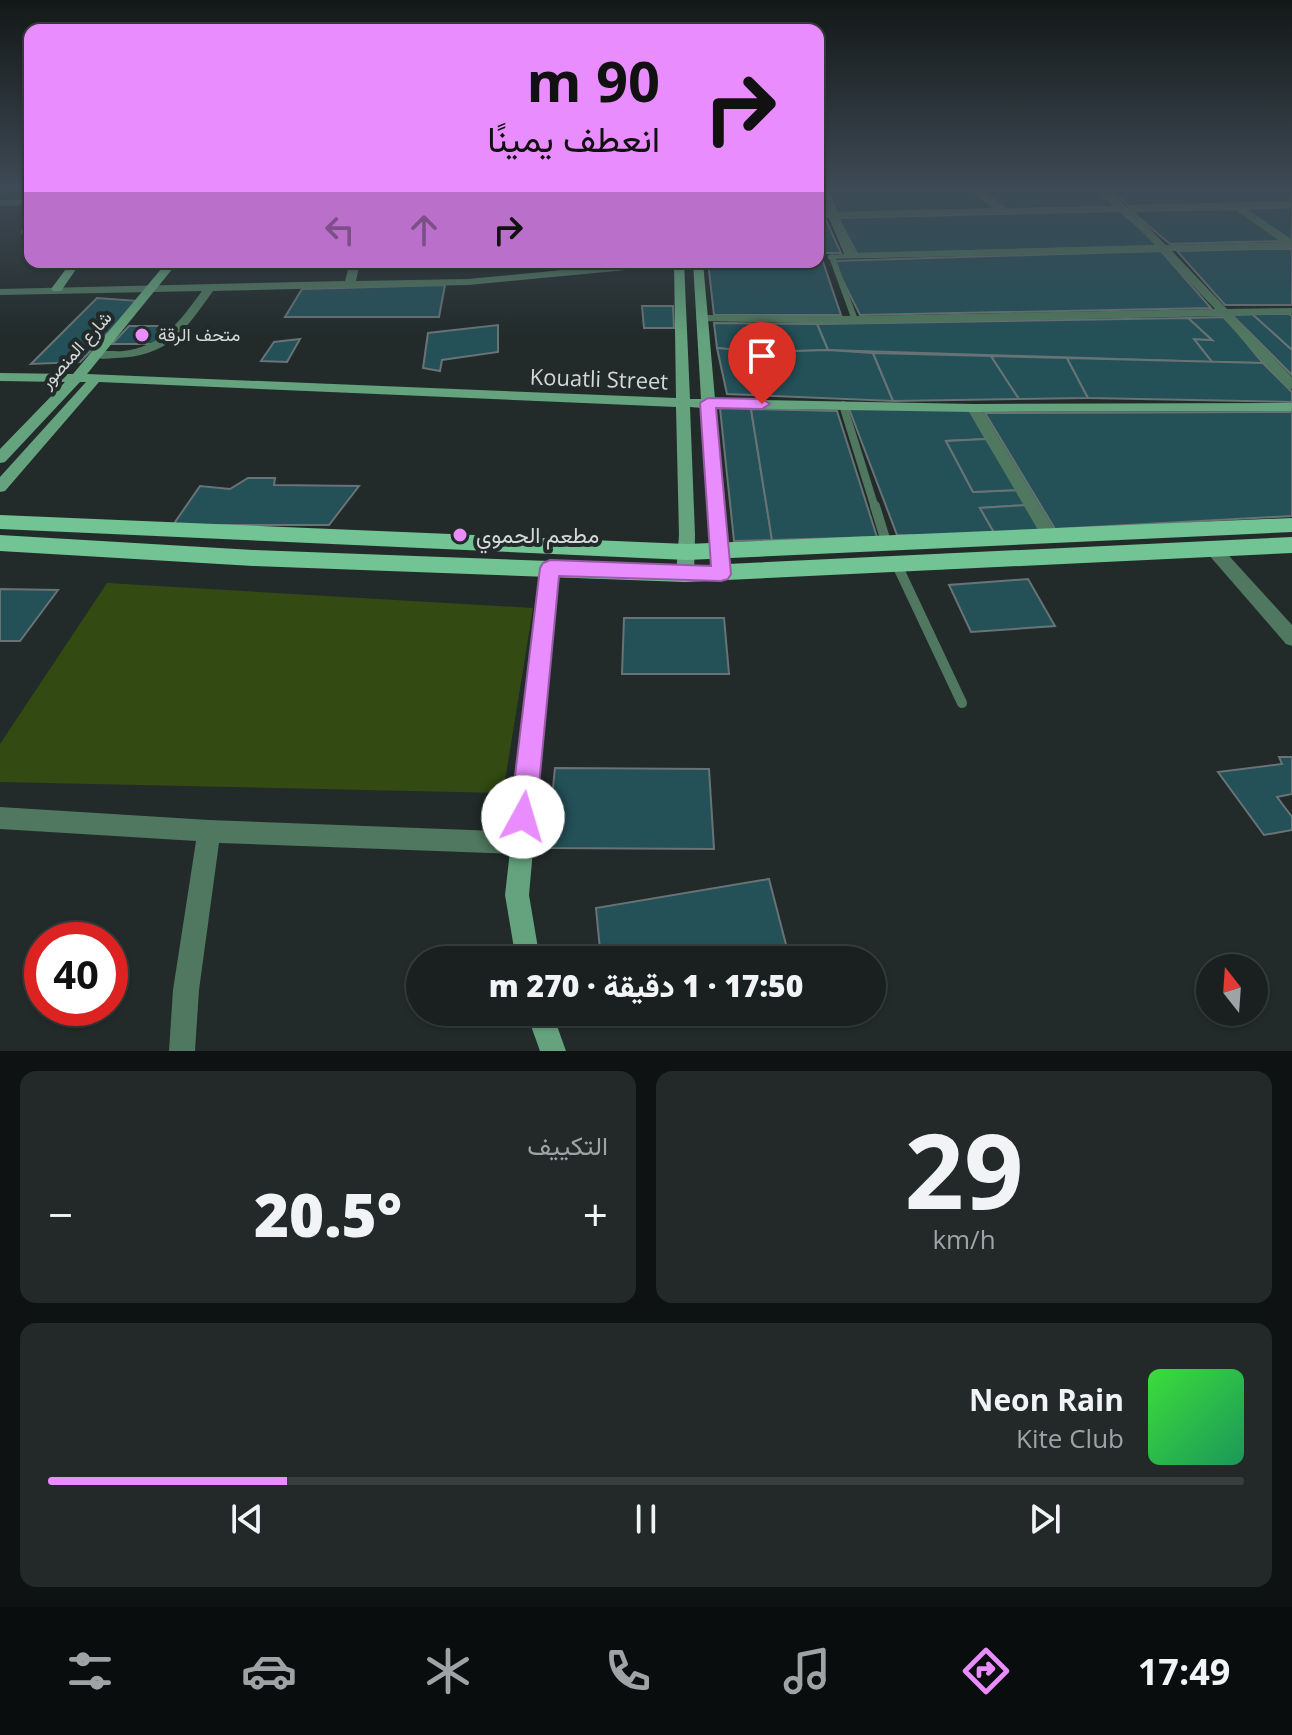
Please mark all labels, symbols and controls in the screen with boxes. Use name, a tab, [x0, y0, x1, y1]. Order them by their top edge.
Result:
text: 90 m	[526, 42, 660, 118]
icon: right	[688, 56, 792, 160]
text: انعطف يمينًا	[487, 114, 660, 163]
icon: left	[318, 208, 362, 252]
icon: ahead	[402, 208, 446, 252]
icon: right	[486, 208, 530, 252]
street label: شارع المنصور	[33, 306, 117, 395]
place label: متحف الرقة	[158, 322, 240, 346]
pin	[728, 322, 796, 404]
marker: متحف الرقة	[133, 326, 151, 344]
icon: arrive	[740, 334, 784, 378]
street label: Kouatli Street	[529, 361, 669, 395]
place label: مطعم الحموي	[476, 519, 599, 554]
marker: مطعم الحموي	[451, 526, 469, 544]
position arrow	[481, 775, 565, 859]
speed limit sign: 40	[24, 922, 128, 1026]
north arrow	[1196, 954, 1268, 1026]
map controls	[1196, 954, 1268, 1026]
text: 17:50 · 1 دقيقة · 270 m	[489, 965, 803, 1006]
text: 29	[905, 1098, 1023, 1239]
text: التكييف	[527, 1127, 608, 1163]
text: 20.5°	[254, 1173, 402, 1255]
text: −	[48, 1184, 73, 1244]
text: +	[583, 1184, 608, 1244]
text: km/h	[932, 1221, 996, 1257]
text: Neon Rain	[969, 1379, 1124, 1420]
text: Kite Club	[1016, 1420, 1124, 1456]
icon: previous	[225, 1497, 269, 1541]
icon: pause	[624, 1497, 668, 1541]
icon: next	[1023, 1497, 1067, 1541]
icon: filters	[62, 1643, 118, 1699]
icon: car	[241, 1643, 297, 1699]
icon: climate	[420, 1643, 476, 1699]
icon: phone	[600, 1643, 656, 1699]
icon: music	[779, 1643, 835, 1699]
icon: directions	[958, 1643, 1014, 1699]
text: 17:49	[1138, 1647, 1230, 1696]

